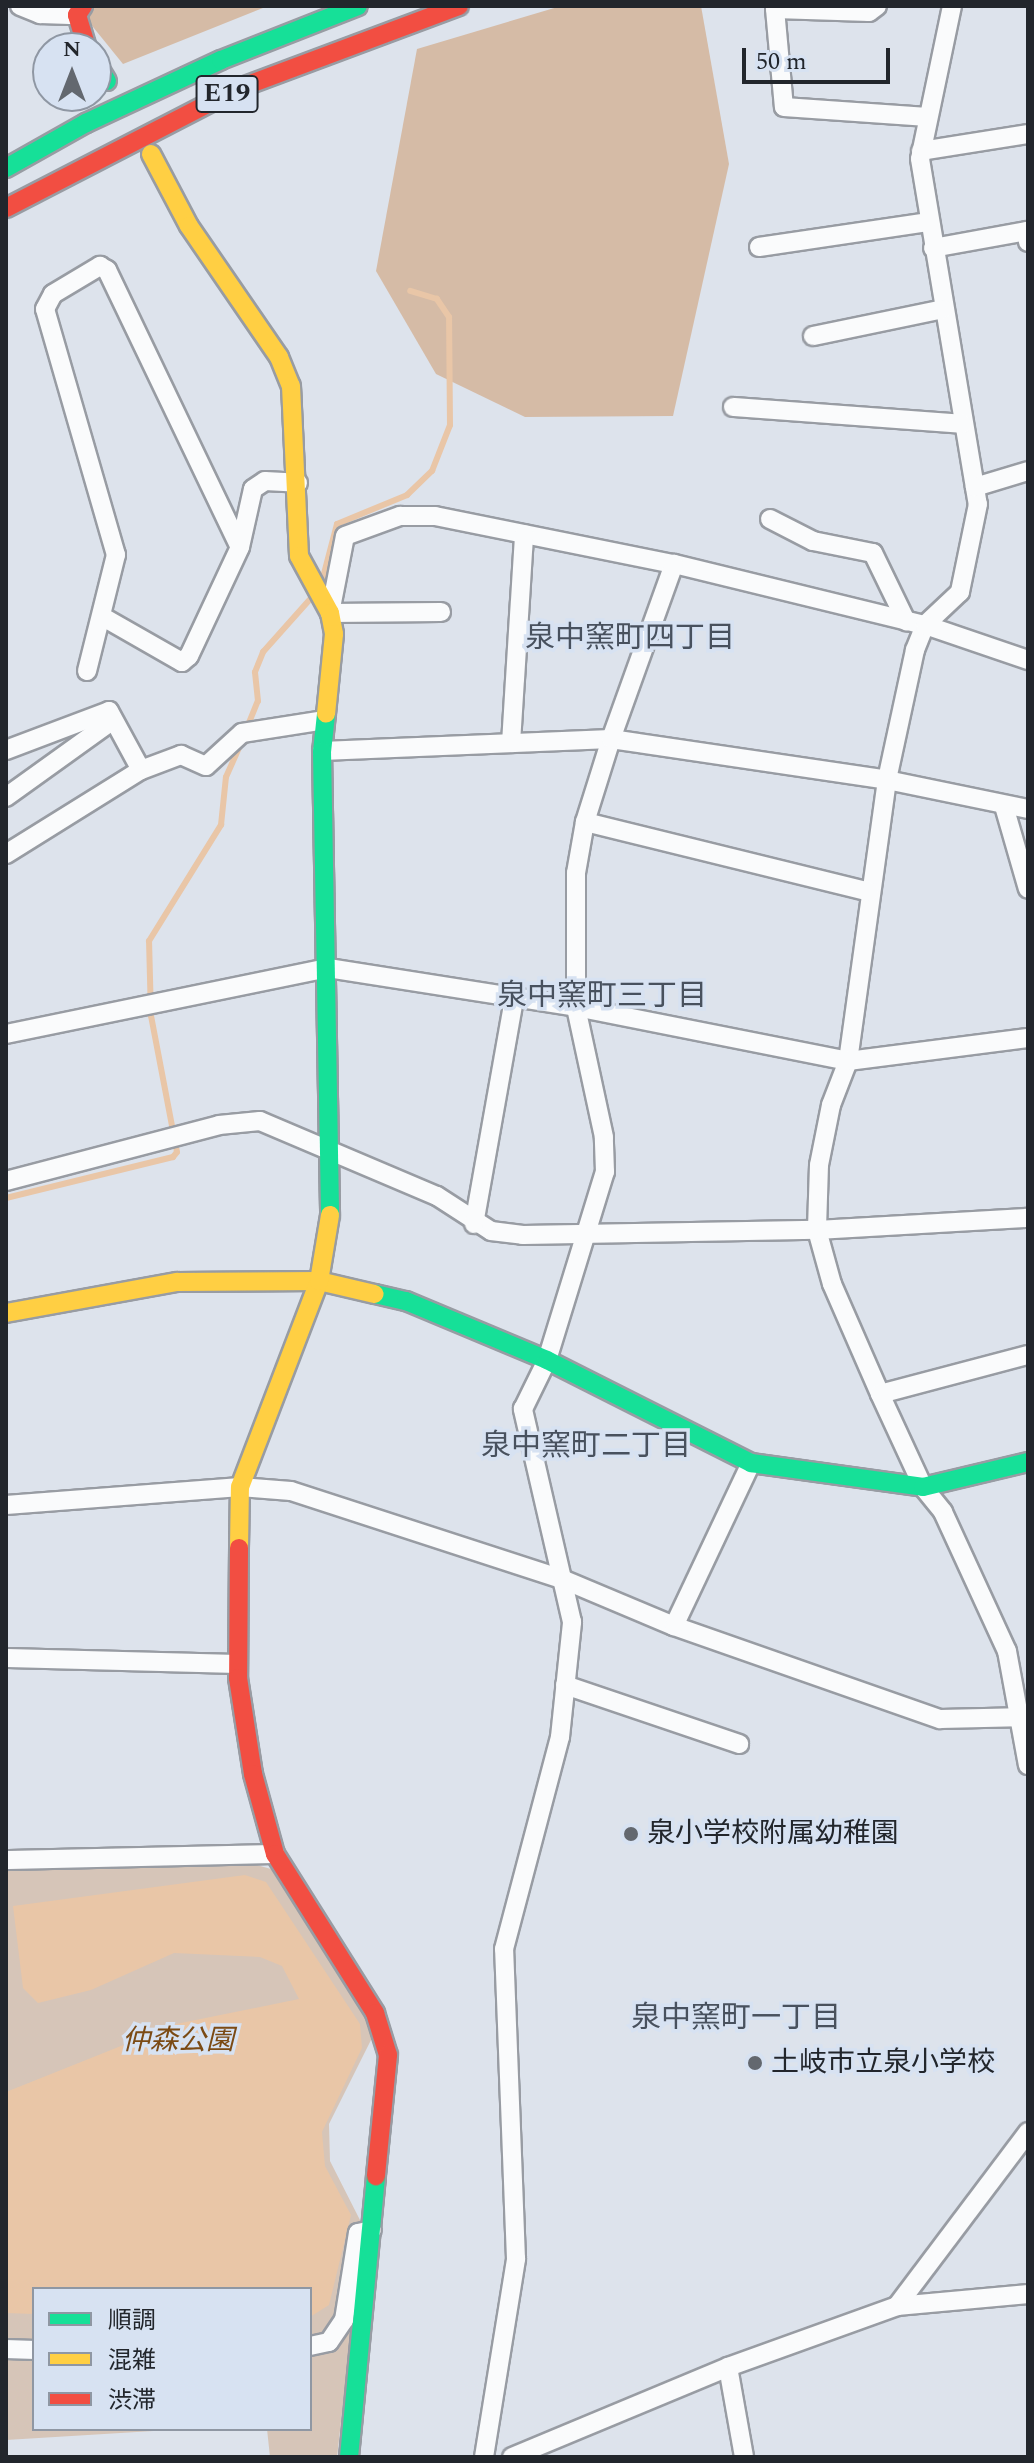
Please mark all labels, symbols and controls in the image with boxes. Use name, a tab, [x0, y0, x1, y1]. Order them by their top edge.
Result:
north arrow	[32, 32, 112, 112]
scale bar	[746, 32, 894, 82]
text: N	[63, 33, 81, 66]
text: 50 m	[756, 44, 807, 80]
road number: E19	[195, 72, 259, 116]
district label: 泉中窯町四丁目	[525, 620, 735, 656]
district label: 泉中窯町三丁目	[497, 978, 707, 1014]
district label: 泉中窯町二丁目	[481, 1428, 691, 1464]
place label: 泉小学校附属幼稚園	[647, 1817, 899, 1851]
marker: 泉小学校附属幼稚園	[622, 1825, 640, 1843]
district label: 泉中窯町一丁目	[631, 2000, 841, 2036]
park label: 仲森公園	[122, 2024, 234, 2058]
place label: 土岐市立泉小学校	[771, 2046, 995, 2080]
marker: 土岐市立泉小学校	[746, 2054, 764, 2072]
legend	[32, 2287, 312, 2431]
text: 順調	[108, 2303, 156, 2339]
text: 混雑	[108, 2343, 156, 2379]
text: 渋滞	[108, 2383, 156, 2419]

